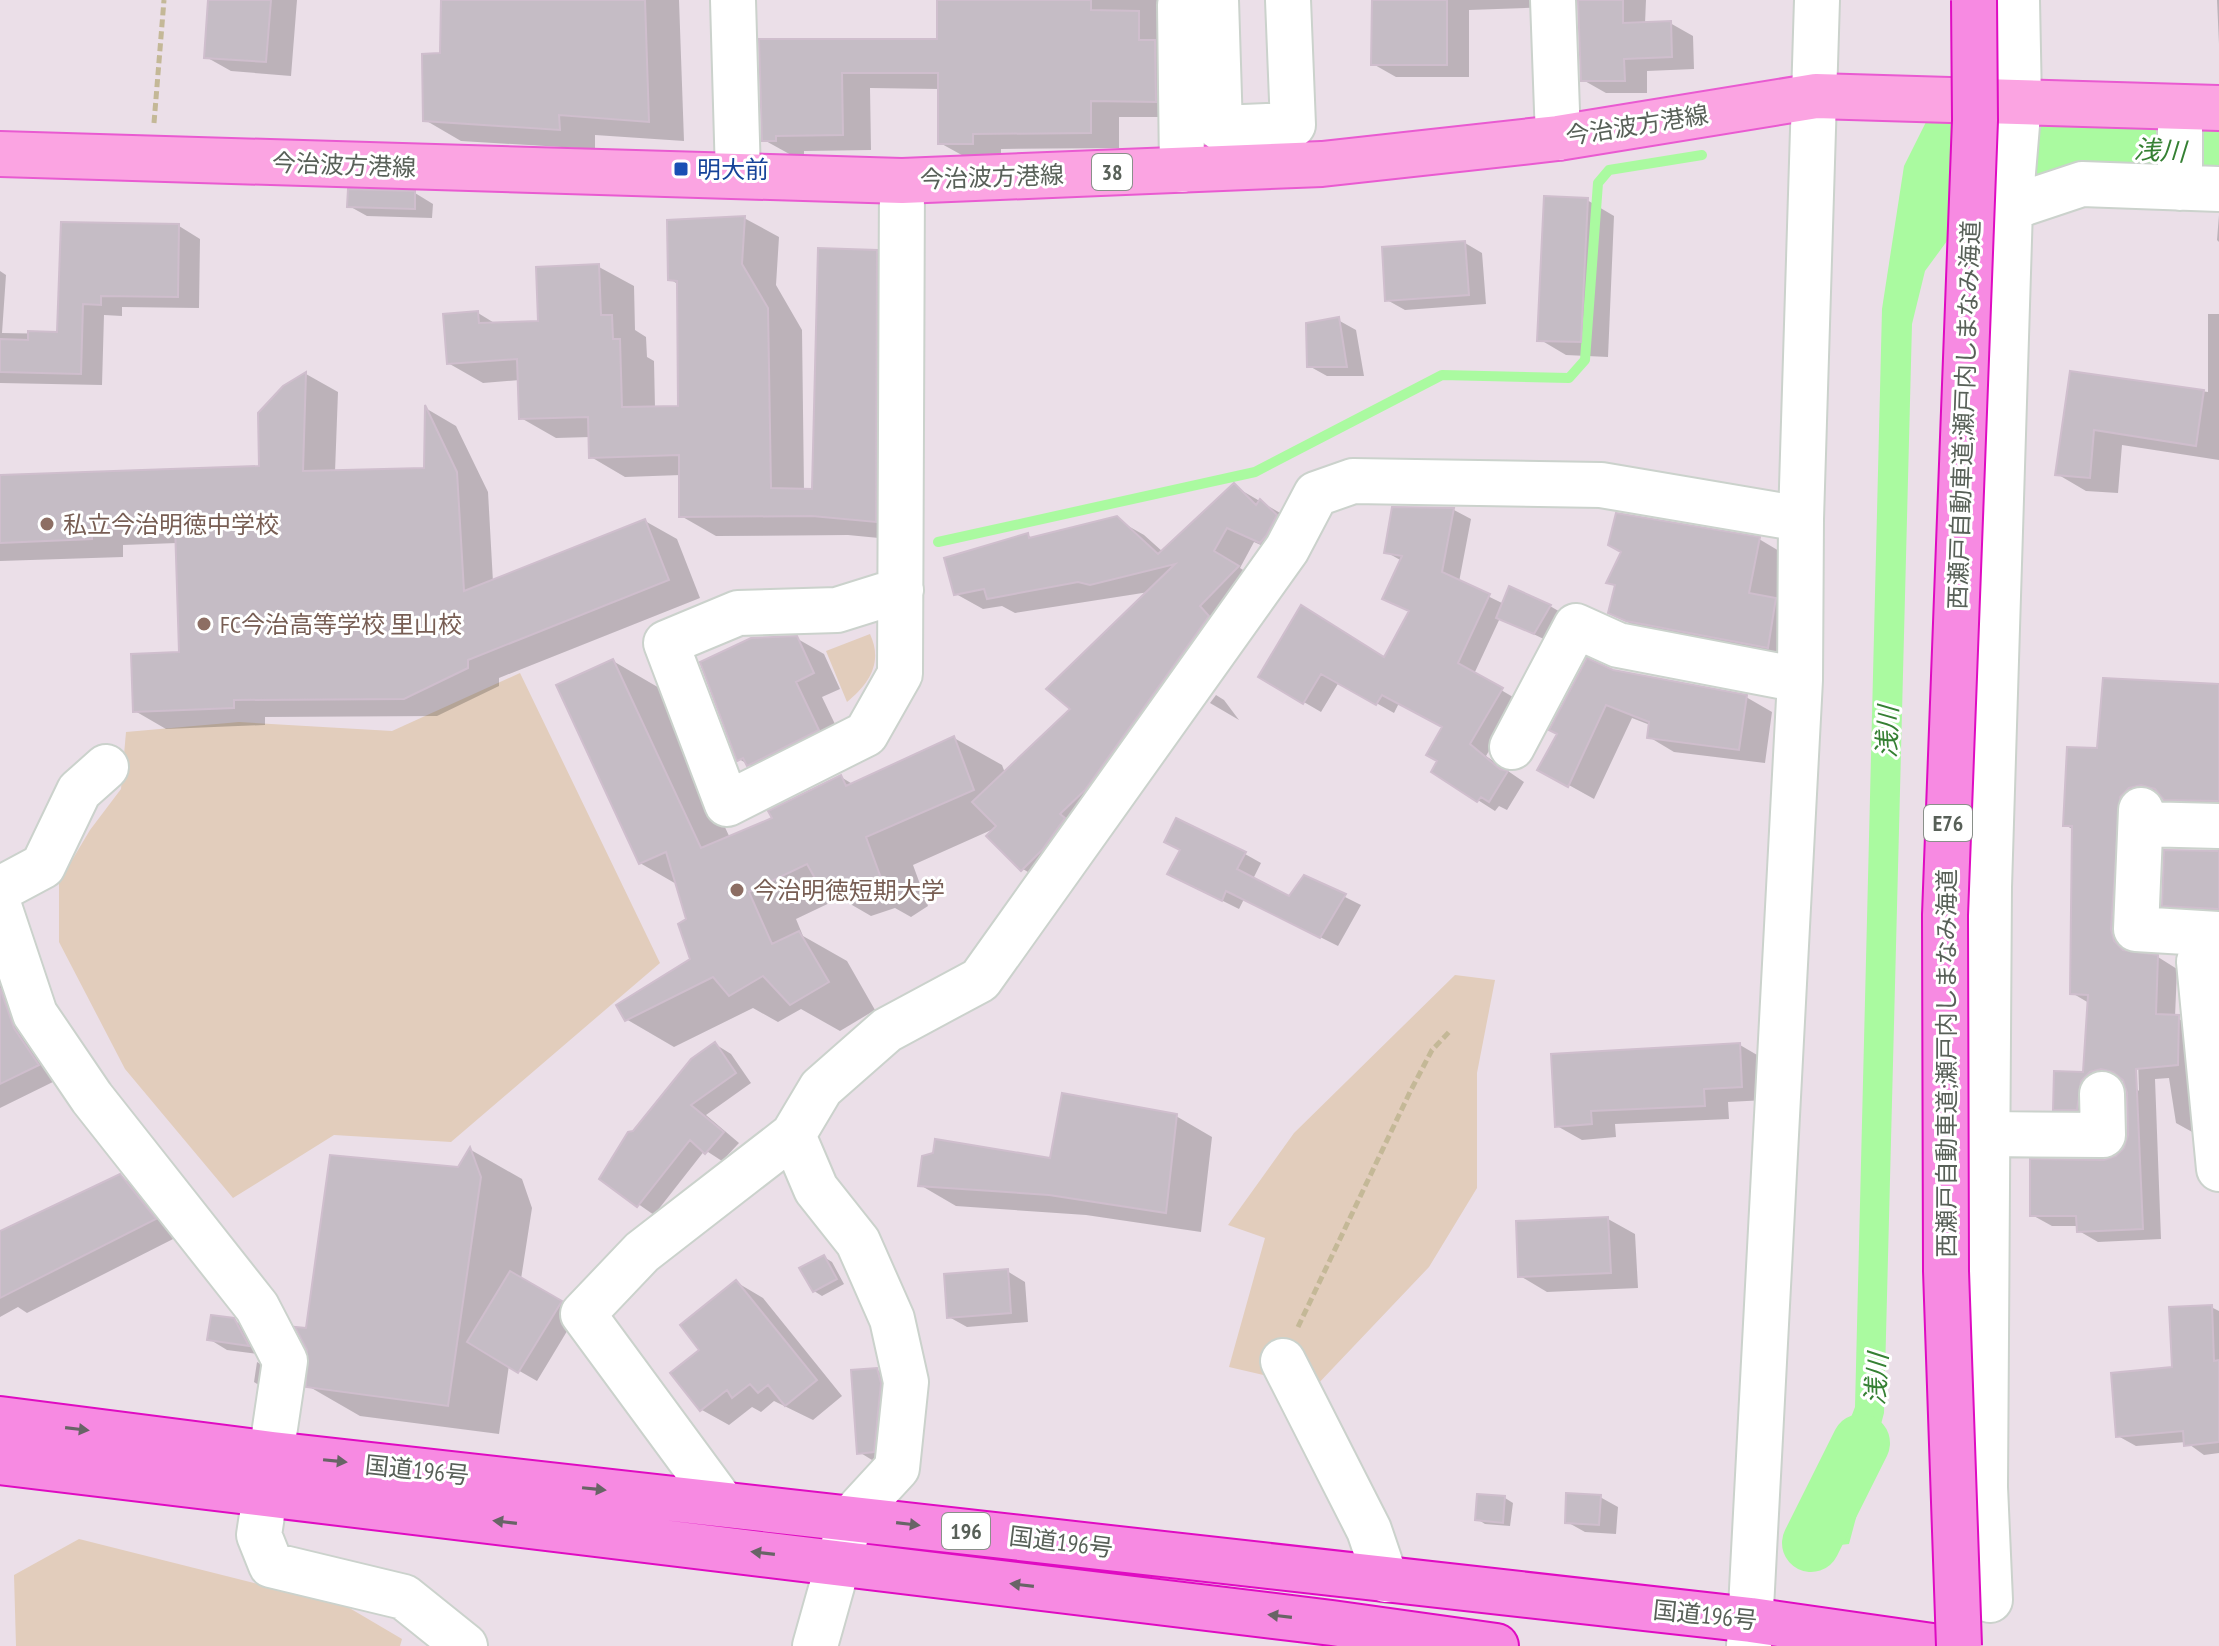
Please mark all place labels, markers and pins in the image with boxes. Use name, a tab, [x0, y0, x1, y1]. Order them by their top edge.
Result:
place label: 明大前	[697, 154, 769, 185]
marker: 明大前	[672, 160, 690, 178]
place label: 私立今治明徳中学校	[63, 509, 279, 540]
marker: 私立今治明徳中学校	[38, 515, 56, 533]
place label: FC今治高等学校 里山校	[220, 609, 462, 640]
marker: FC今治高等学校 里山校	[195, 615, 213, 633]
place label: 今治明徳短期大学	[753, 875, 945, 906]
marker: 今治明徳短期大学	[728, 881, 746, 899]

